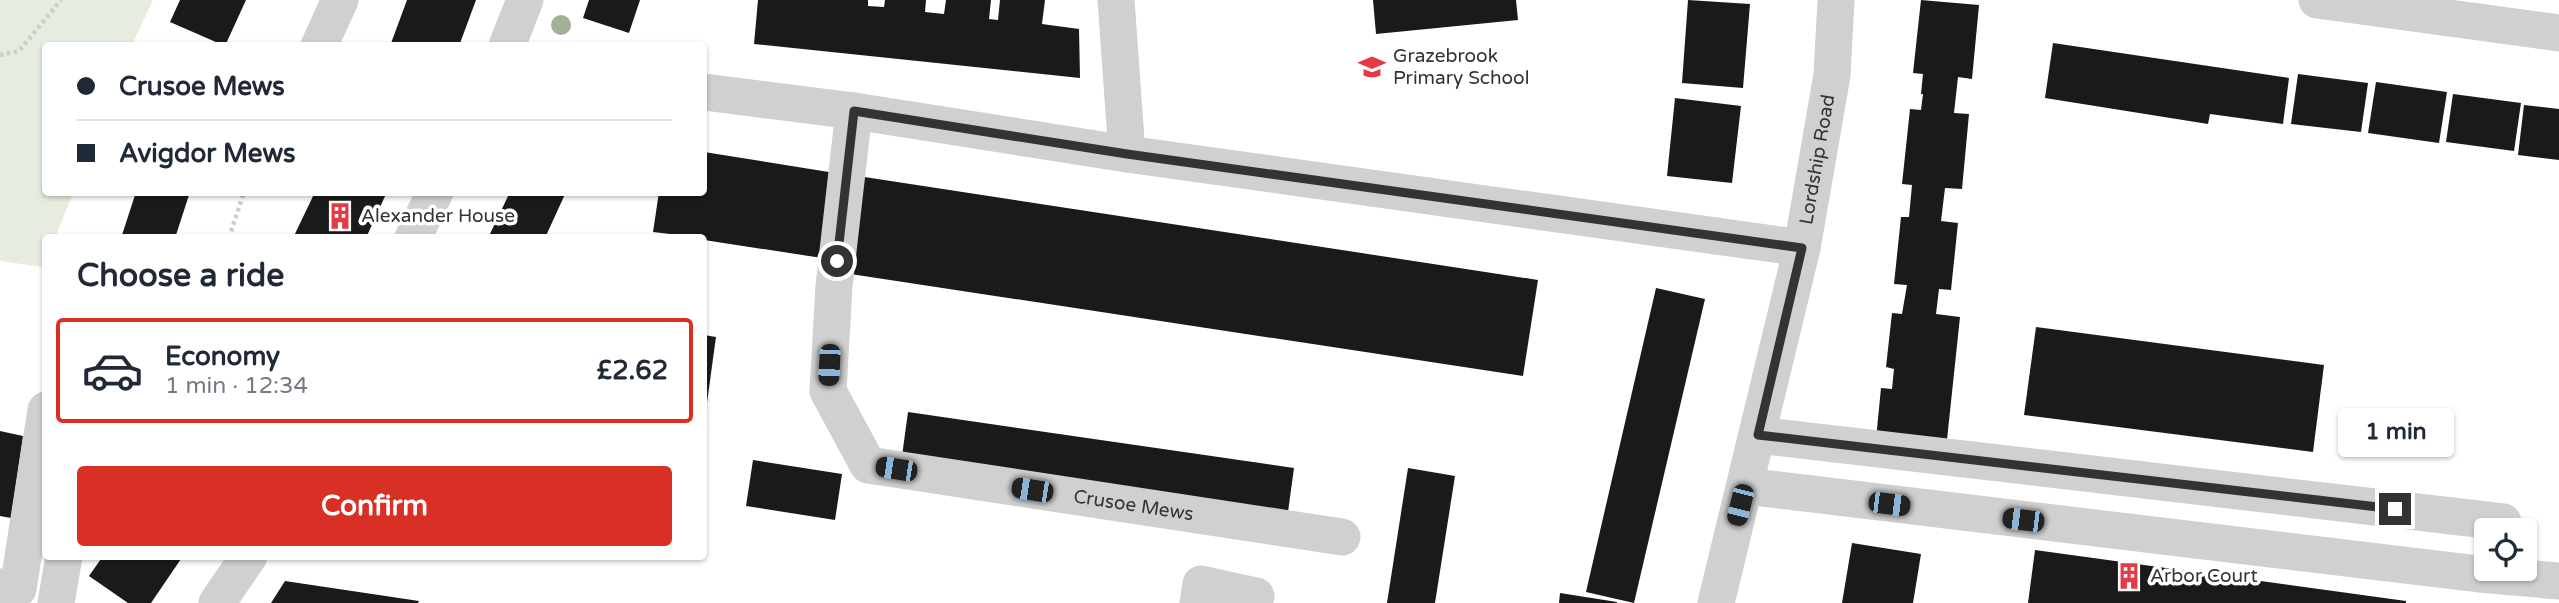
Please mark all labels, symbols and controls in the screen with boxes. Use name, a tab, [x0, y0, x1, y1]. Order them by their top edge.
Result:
place label: Grazebrook Primary School	[1393, 45, 1529, 89]
school or university icon: Grazebrook Primary School	[1357, 52, 1387, 82]
text: Crusoe Mews	[119, 71, 285, 102]
street label: Lordship Road	[1795, 93, 1839, 226]
text: Avigdor Mews	[119, 138, 295, 169]
building icon: Alexander House	[325, 201, 355, 231]
place label: Alexander House	[361, 205, 515, 227]
route start	[821, 245, 853, 277]
text: Choose a ride	[77, 257, 284, 295]
icon: car	[81, 339, 144, 402]
text: Economy	[165, 341, 280, 372]
car	[818, 343, 841, 387]
text: £2.62	[597, 355, 668, 386]
text: 1 min · 12:34	[165, 372, 308, 400]
callout: 1 min	[2337, 407, 2453, 456]
text: 1 min	[2365, 418, 2427, 446]
car	[874, 455, 919, 483]
button: Confirm	[77, 466, 672, 546]
car	[1010, 476, 1055, 504]
car	[1725, 482, 1756, 528]
street label: Crusoe Mews	[1072, 485, 1195, 525]
car	[1867, 491, 1912, 517]
route end	[2379, 493, 2411, 525]
car	[2001, 507, 2046, 533]
map controls	[2474, 518, 2537, 581]
button: locate	[2474, 518, 2537, 581]
building icon: Arbor Court	[2114, 561, 2144, 591]
place label: Arbor Court	[2150, 565, 2258, 587]

